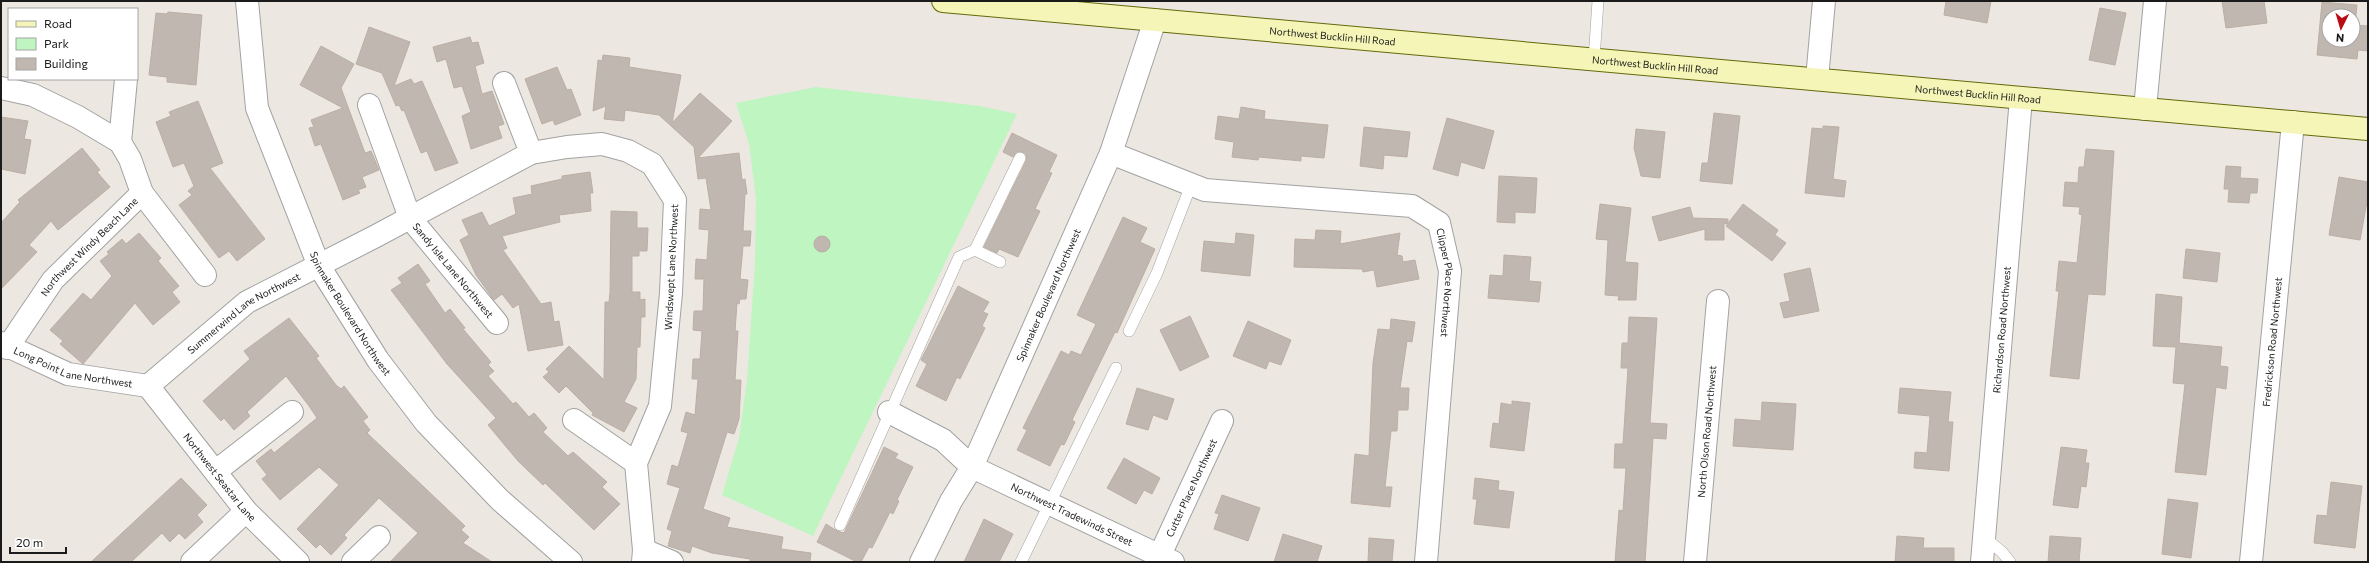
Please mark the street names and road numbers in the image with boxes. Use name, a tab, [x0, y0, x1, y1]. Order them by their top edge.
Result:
street label: Northwest Bucklin Hill Road	[1269, 24, 1396, 48]
street label: Northwest Bucklin Hill Road	[1592, 53, 1719, 77]
street label: Northwest Bucklin Hill Road	[1914, 82, 2042, 106]
street label: Northwest Windy Beach Lane	[38, 195, 140, 298]
street label: Windswept Lane Northwest	[662, 204, 680, 330]
street label: Sandy Isle Lane Northwest	[410, 220, 496, 320]
street label: Spinnaker Boulevard Northwest	[1013, 227, 1083, 363]
street label: Clipper Place Northwest	[1434, 227, 1456, 338]
street label: Spinnaker Boulevard Northwest	[308, 250, 394, 378]
street label: Richardson Road Northwest	[1990, 266, 2013, 394]
street label: Summerwind Lane Northwest	[185, 270, 302, 356]
street label: Fredrickson Road Northwest	[2260, 277, 2284, 407]
street label: Long Point Lane Northwest	[12, 344, 133, 390]
street label: North Olson Road Northwest	[1695, 365, 1718, 498]
street label: Northwest Seastar Lane	[181, 431, 259, 523]
street label: Cutter Place Northwest	[1163, 437, 1219, 539]
street label: Northwest Tradewinds Street	[1009, 480, 1135, 548]

